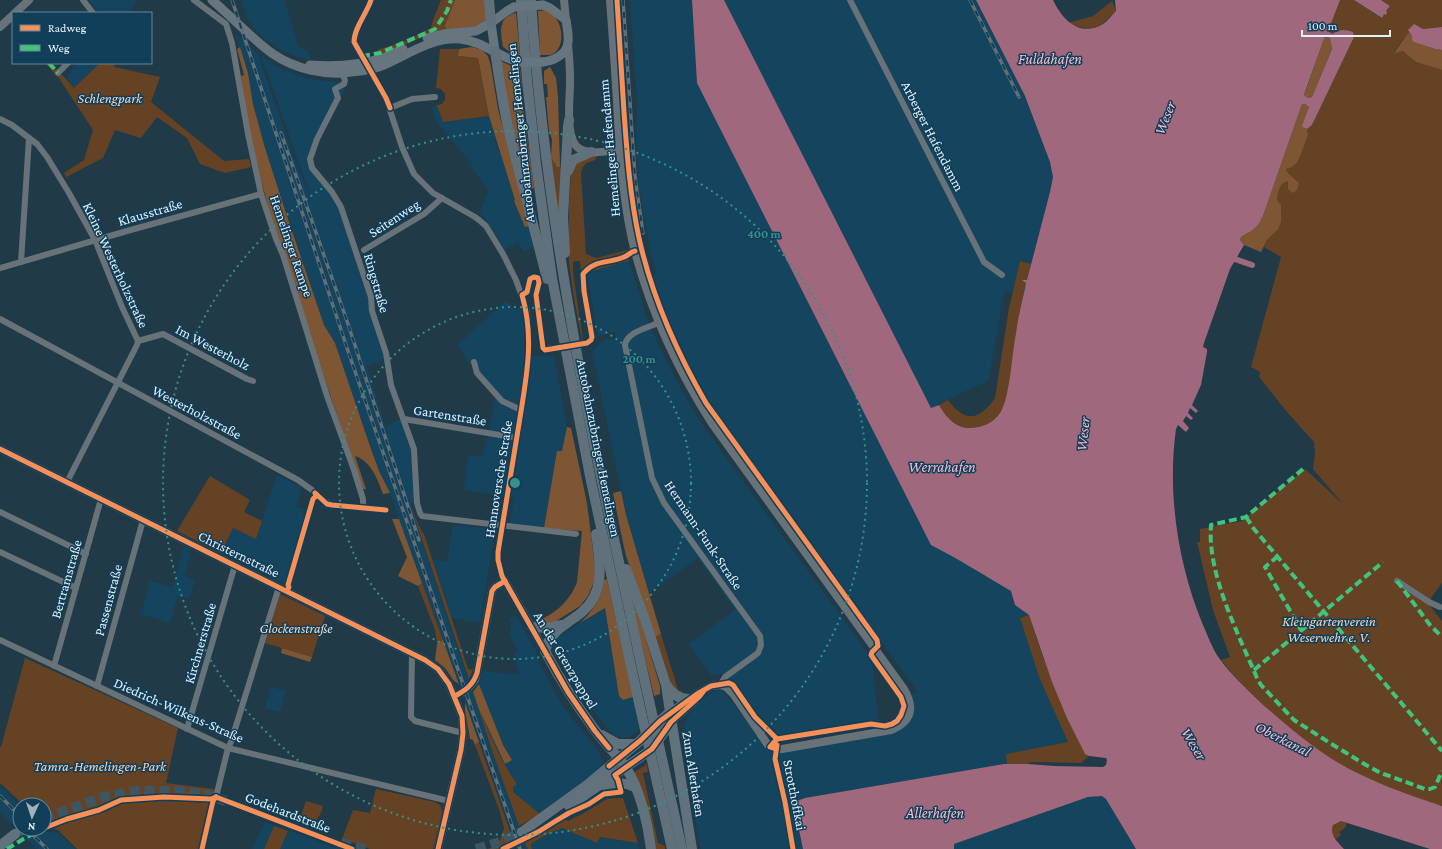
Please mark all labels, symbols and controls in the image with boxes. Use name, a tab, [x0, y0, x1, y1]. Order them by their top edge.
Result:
legend	[12, 12, 152, 64]
scale bar	[1302, 12, 1390, 38]
text: 100 m	[1308, 19, 1338, 33]
text: Radweg	[48, 21, 86, 35]
text: Weg	[48, 41, 70, 55]
street label: Autobahnzubringer Hemelingen	[503, 42, 537, 224]
water label: Fuldahafen	[1018, 51, 1082, 68]
street label: Arberger Hafendamm	[898, 78, 968, 194]
street label: Hemelinger Hafendamm	[595, 79, 623, 217]
park label: Schlengpark	[78, 90, 143, 106]
water label: Weser	[1151, 98, 1179, 137]
street label: Hemelinger Rampe	[267, 193, 317, 299]
street label: Klausstraße	[116, 195, 184, 229]
street label: Seitenweg	[365, 195, 423, 240]
street label: Kleine Westerholzstraße	[80, 200, 152, 330]
text: 400 m	[747, 227, 782, 241]
street label: Ringstraße	[361, 252, 393, 314]
street label: Im Westerholz	[173, 321, 253, 373]
text: 200 m	[622, 352, 656, 366]
street label: Autobahnzubringer Hemelingen	[574, 358, 624, 539]
street label: Westerholzstraße	[150, 382, 244, 442]
street label: Gartenstraße	[412, 401, 488, 429]
water label: Weser	[1073, 415, 1093, 452]
street label: Hannoversche Straße	[481, 419, 515, 539]
water label: Werrahafen	[908, 459, 976, 476]
centre of rings	[508, 476, 522, 490]
street label: Hermann-Funk-Straße	[662, 478, 746, 592]
street label: Christernstraße	[196, 527, 282, 581]
street label: Bertramstraße	[47, 538, 85, 620]
street label: Passenstraße	[91, 563, 125, 637]
street label: Kirchnerstraße	[181, 601, 219, 685]
street label: An der Grenzpappel	[531, 608, 602, 712]
park label: Kleingartenverein Weserwehr e. V.	[1282, 613, 1376, 645]
park label: Glockenstraße	[259, 620, 333, 636]
street label: Diedrich-Wilkens-Straße	[112, 674, 246, 746]
water label: Oberkanal	[1253, 718, 1313, 760]
water label: Weser	[1178, 725, 1210, 764]
street label: Zum Allerhafen	[679, 730, 709, 818]
park label: Tamra-Hemelingen-Park	[34, 758, 167, 774]
street label: Strotthoffkai	[780, 758, 810, 832]
street label: Godehardstraße	[243, 788, 333, 836]
north arrow	[12, 797, 52, 837]
water label: Allerhafen	[905, 805, 964, 822]
text: N	[27, 821, 36, 833]

